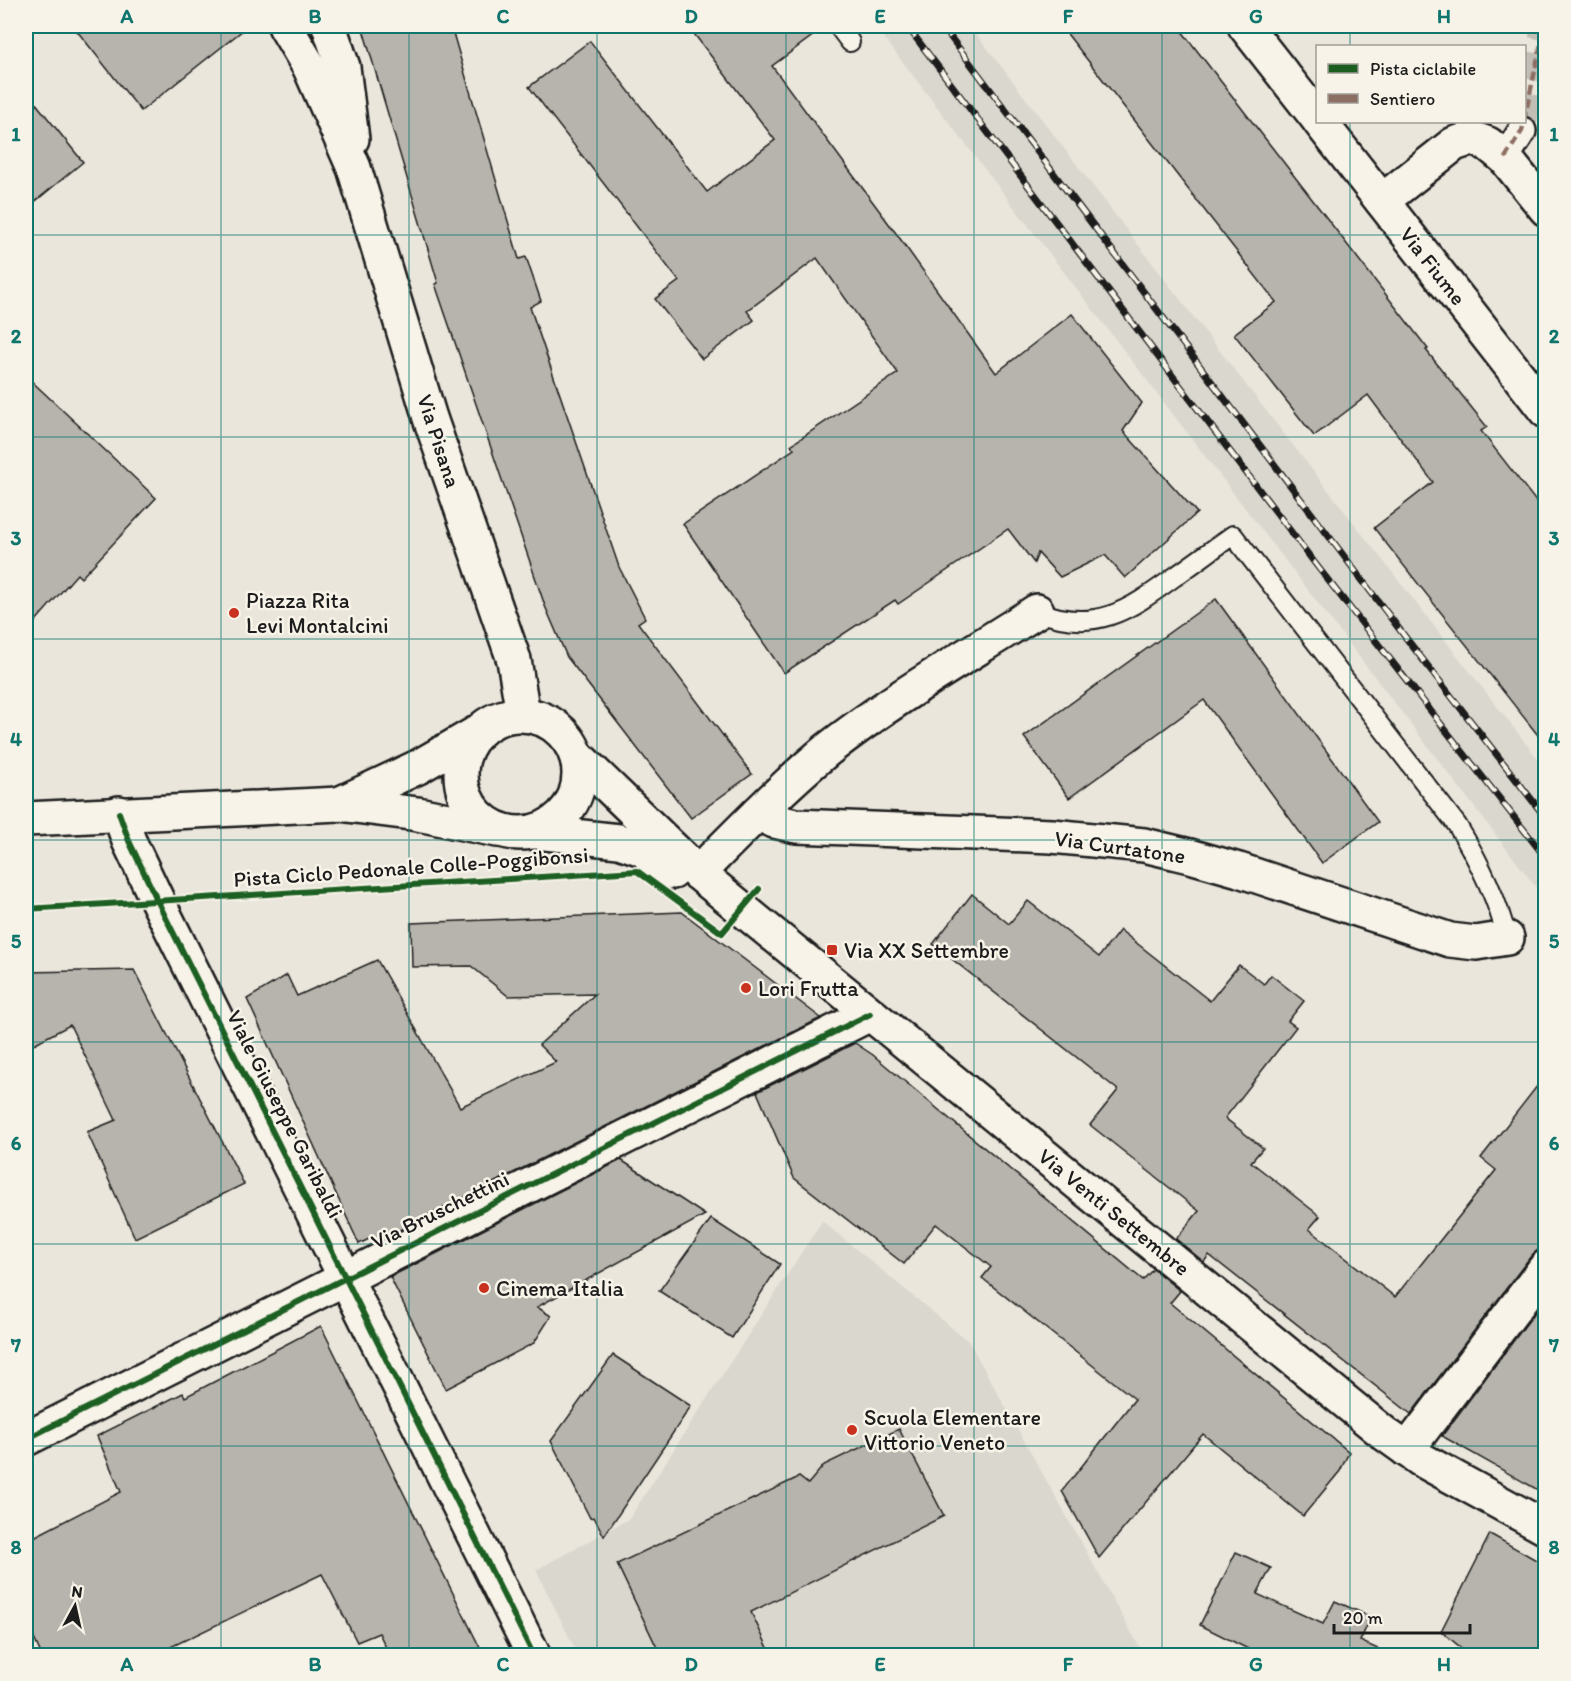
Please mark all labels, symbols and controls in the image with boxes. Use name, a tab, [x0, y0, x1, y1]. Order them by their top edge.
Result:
text: A	[120, 4, 134, 28]
text: B	[309, 4, 322, 28]
text: C	[497, 4, 510, 28]
text: D	[684, 4, 698, 28]
text: E	[874, 4, 886, 28]
text: F	[1063, 4, 1074, 28]
text: G	[1249, 4, 1263, 28]
text: H	[1437, 4, 1451, 28]
legend	[1316, 45, 1526, 123]
text: Pista ciclabile	[1370, 58, 1476, 80]
text: Sentiero	[1370, 88, 1435, 110]
text: 1	[11, 122, 21, 146]
text: 1	[1549, 122, 1559, 146]
street label: Via Fiume	[1394, 221, 1472, 311]
text: 2	[11, 324, 22, 348]
text: 2	[1549, 324, 1560, 348]
street label: Via Pisana	[411, 391, 467, 491]
text: 3	[11, 526, 22, 550]
text: 3	[1549, 526, 1560, 550]
place label: Piazza Rita Levi Montalcini	[246, 587, 389, 639]
marker: Piazza Rita Levi Montalcini	[227, 606, 241, 620]
text: 4	[10, 727, 22, 751]
text: 4	[1548, 727, 1560, 751]
street label: Via Curtatone	[1053, 824, 1187, 870]
street label: Pista Ciclo Pedonale Colle-Poggibonsi	[233, 841, 589, 893]
text: 5	[11, 929, 22, 953]
text: 5	[1549, 929, 1560, 953]
place label: Via XX Settembre	[844, 937, 1009, 964]
marker: Via XX Settembre	[825, 943, 839, 957]
place label: Lori Frutta	[758, 975, 859, 1002]
marker: Lori Frutta	[739, 981, 753, 995]
street label: Viale Giuseppe Garibaldi	[221, 1006, 349, 1222]
text: 6	[11, 1131, 22, 1155]
text: 6	[1549, 1131, 1560, 1155]
street label: Via Venti Settembre	[1033, 1143, 1195, 1281]
street label: Via Bruschettini	[367, 1165, 513, 1255]
place label: Cinema Italia	[496, 1275, 625, 1302]
marker: Cinema Italia	[477, 1281, 491, 1295]
text: 7	[10, 1333, 21, 1357]
text: 7	[1548, 1333, 1559, 1357]
place label: Scuola Elementare Vittorio Veneto	[864, 1404, 1041, 1456]
marker: Scuola Elementare Vittorio Veneto	[845, 1423, 859, 1437]
text: 8	[11, 1535, 22, 1559]
text: 8	[1549, 1535, 1560, 1559]
north arrow	[45, 1576, 105, 1636]
text: N	[70, 1581, 84, 1602]
scale bar	[1334, 1597, 1470, 1635]
text: 20 m	[1343, 1607, 1383, 1629]
text: A	[120, 1652, 134, 1676]
text: B	[309, 1652, 322, 1676]
text: C	[497, 1652, 510, 1676]
text: D	[684, 1652, 698, 1676]
text: E	[874, 1652, 886, 1676]
text: F	[1063, 1652, 1074, 1676]
text: G	[1249, 1652, 1263, 1676]
text: H	[1437, 1652, 1451, 1676]

